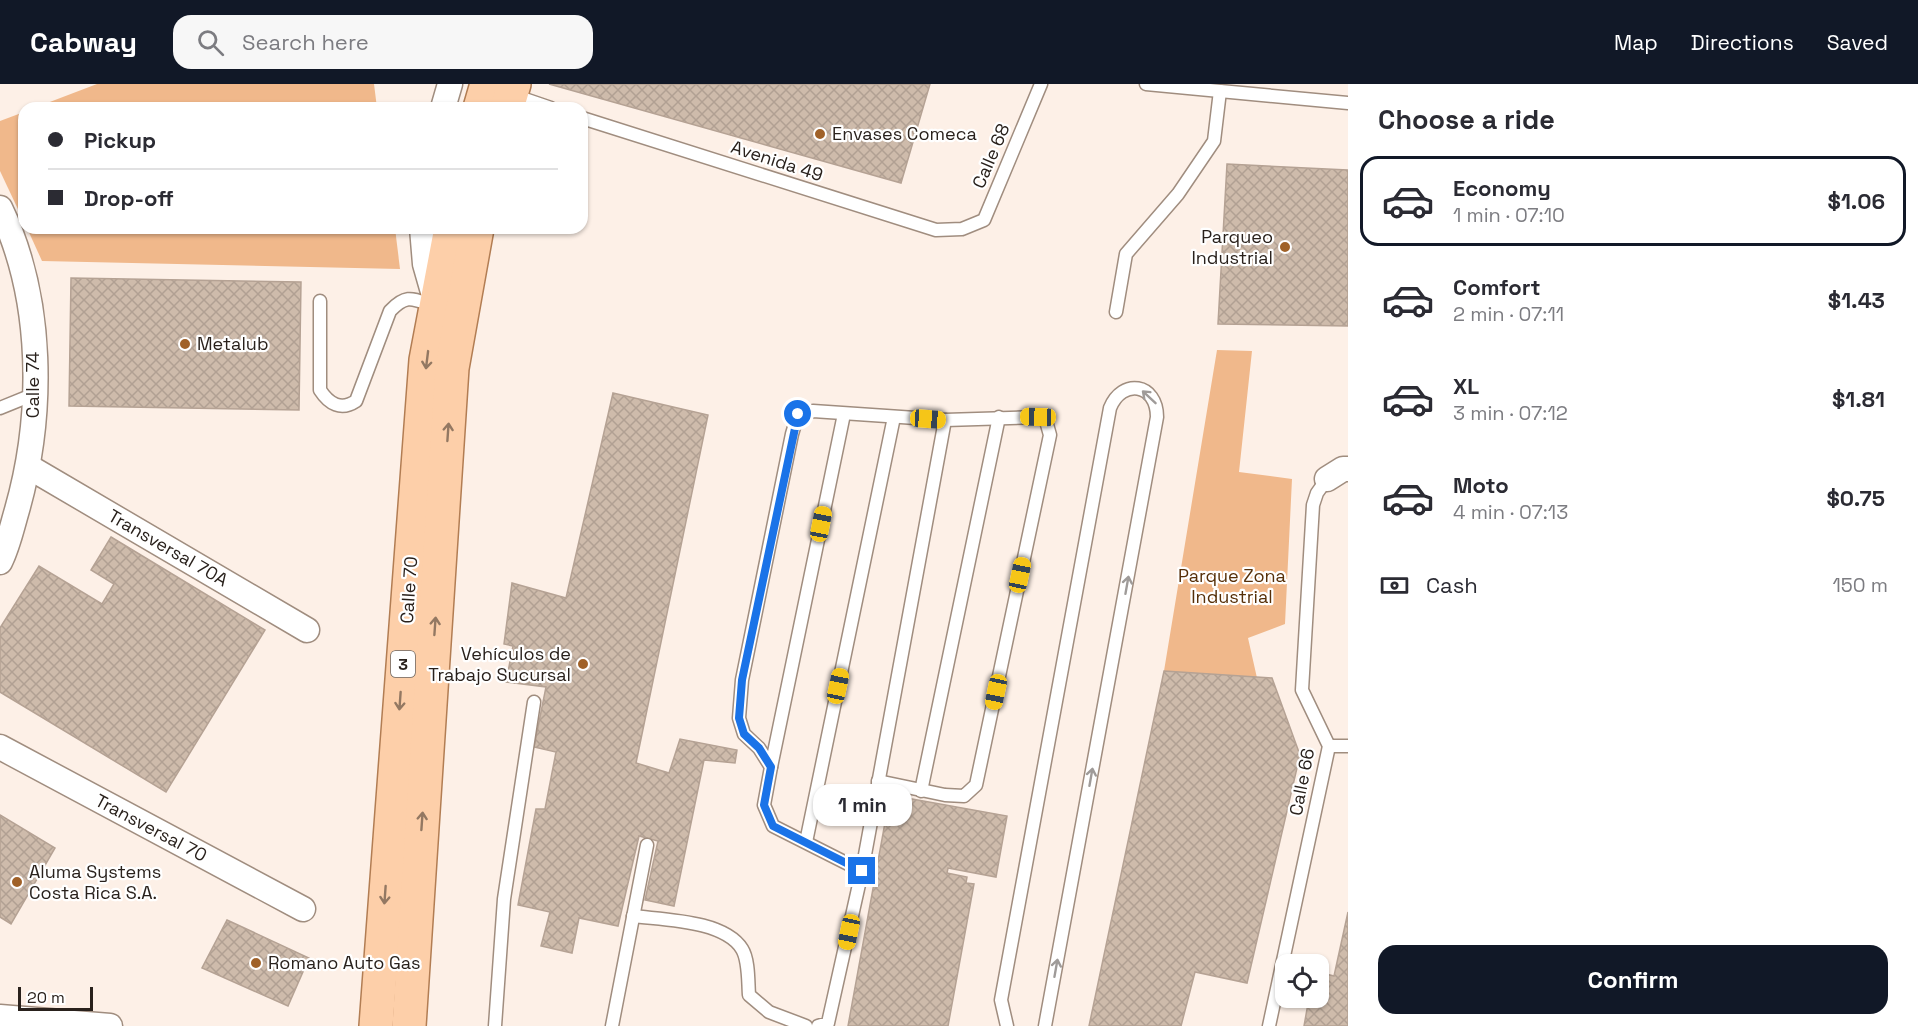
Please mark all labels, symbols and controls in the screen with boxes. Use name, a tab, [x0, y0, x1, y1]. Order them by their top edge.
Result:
search box	[173, 15, 593, 69]
text: Cabway	[30, 24, 137, 60]
icon: search	[194, 26, 227, 59]
text: Search here	[242, 28, 369, 56]
text: Map	[1614, 29, 1658, 56]
text: Directions	[1691, 29, 1794, 56]
text: Saved	[1827, 29, 1888, 56]
text: Choose a ride	[1378, 102, 1555, 137]
street label: Calle 68	[967, 120, 1014, 192]
place label: Envases Comeca	[832, 122, 977, 145]
text: Pickup	[84, 126, 156, 154]
marker: Envases Comeca	[813, 127, 827, 141]
street label: Avenida 49	[728, 135, 826, 186]
icon: car	[1381, 174, 1435, 228]
text: Economy	[1453, 174, 1551, 202]
text: Drop-off	[84, 184, 174, 212]
text: $1.06	[1828, 187, 1885, 215]
text: 1 min · 07:10	[1453, 202, 1565, 228]
place label: Parqueo Industrial	[1191, 225, 1273, 269]
marker: Parqueo Industrial	[1278, 240, 1292, 254]
icon: car	[1381, 273, 1435, 327]
text: Comfort	[1453, 273, 1541, 301]
text: $1.43	[1828, 286, 1885, 314]
text: 2 min · 07:11	[1453, 301, 1564, 327]
place label: Metalub	[197, 332, 268, 355]
marker: Metalub	[178, 337, 192, 351]
one-way arrow	[421, 349, 432, 369]
street label: Calle 74	[21, 352, 44, 418]
icon: car	[1381, 372, 1435, 426]
text: XL	[1453, 372, 1479, 400]
text: $1.81	[1832, 385, 1885, 413]
one-way arrow	[1142, 390, 1157, 404]
route start	[784, 400, 811, 427]
text: 3 min · 07:12	[1453, 400, 1568, 426]
car	[1020, 408, 1056, 426]
car	[909, 409, 947, 429]
one-way arrow	[442, 422, 453, 442]
icon: car	[1381, 471, 1435, 525]
text: Moto	[1453, 471, 1509, 499]
text: $0.75	[1826, 484, 1885, 512]
text: 4 min · 07:13	[1453, 499, 1568, 525]
street label: Transversal 70A	[104, 504, 232, 591]
car	[809, 505, 833, 543]
street label: Calle 70	[395, 555, 422, 624]
car	[1007, 556, 1033, 594]
park label: Parque Zona Industrial	[1178, 564, 1286, 608]
icon: cash	[1378, 569, 1411, 602]
text: Cash	[1426, 571, 1478, 599]
text: 150 m	[1833, 572, 1888, 598]
one-way arrow	[1121, 576, 1132, 595]
one-way arrow	[430, 617, 441, 637]
place label: Vehículos de Trabajo Sucursal	[428, 642, 571, 686]
road number: 3	[391, 651, 415, 677]
marker: Vehículos de Trabajo Sucursal	[576, 657, 590, 671]
car	[825, 667, 851, 705]
car	[983, 673, 1009, 711]
one-way arrow	[394, 690, 405, 710]
street label: Calle 66	[1284, 746, 1319, 817]
one-way arrow	[1086, 767, 1097, 787]
callout: 1 min	[812, 784, 912, 826]
street label: Transversal 70	[91, 788, 211, 867]
text: 1 min	[838, 792, 887, 818]
one-way arrow	[417, 811, 428, 831]
route end	[848, 857, 875, 884]
place label: Aluma Systems Costa Rica S.A.	[29, 860, 161, 904]
marker: Aluma Systems Costa Rica S.A.	[10, 875, 24, 889]
one-way arrow	[380, 885, 391, 905]
car	[836, 913, 862, 951]
button: Confirm	[1378, 945, 1888, 1014]
place label: Romano Auto Gas	[268, 951, 421, 974]
map controls	[1275, 954, 1329, 1008]
button: locate	[1275, 954, 1329, 1008]
marker: Romano Auto Gas	[249, 956, 263, 970]
one-way arrow	[1051, 959, 1062, 979]
scale bar	[18, 984, 93, 1012]
text: 20 m	[27, 987, 65, 1008]

